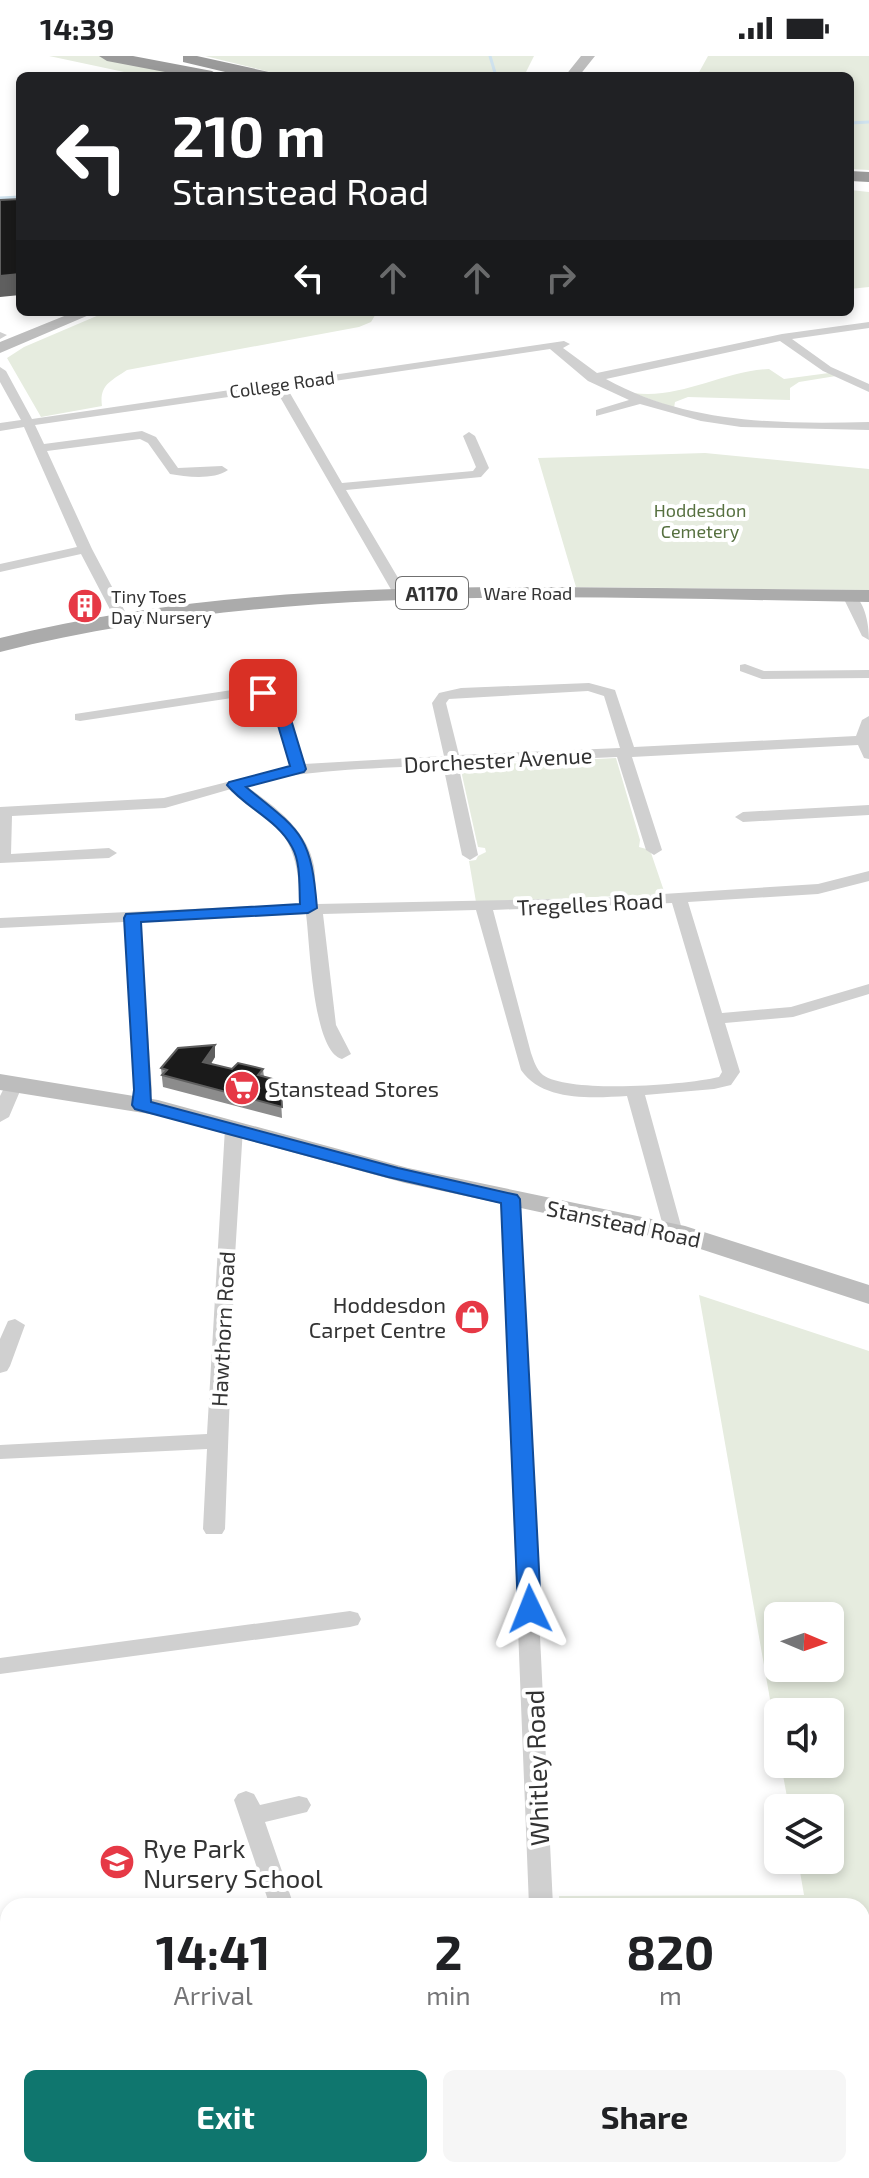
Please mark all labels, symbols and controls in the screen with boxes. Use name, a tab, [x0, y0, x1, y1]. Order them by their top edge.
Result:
text: 14:39	[40, 10, 115, 46]
text: 210 m	[172, 101, 326, 168]
icon: left	[40, 104, 144, 208]
text: Stanstead Road	[172, 169, 429, 212]
icon: left	[287, 256, 331, 300]
icon: ahead	[371, 256, 415, 300]
icon: ahead	[455, 256, 499, 300]
icon: right	[539, 256, 583, 300]
street label: College Road	[228, 366, 336, 402]
park label: Hoddesdon Cemetery	[654, 499, 746, 542]
road number: A1170	[396, 577, 468, 609]
street label: Ware Road	[484, 582, 572, 604]
place label: Tiny Toes Day Nursery	[111, 585, 212, 628]
building icon: Tiny Toes Day Nursery	[66, 587, 104, 625]
pin	[229, 659, 297, 727]
icon: arrive	[241, 671, 285, 715]
street label: Dorchester Avenue	[403, 741, 593, 777]
street label: Tregelles Road	[516, 886, 664, 920]
supermarket icon: Stanstead Stores	[223, 1069, 261, 1107]
place label: Stanstead Stores	[268, 1075, 439, 1101]
street label: Stanstead Road	[544, 1194, 704, 1252]
street label: Hawthorn Road	[205, 1251, 239, 1407]
place label: Hoddesdon Carpet Centre	[309, 1291, 446, 1342]
shop icon: Hoddesdon Carpet Centre	[453, 1298, 491, 1336]
position arrow	[488, 1567, 572, 1651]
north arrow	[764, 1602, 844, 1682]
map controls	[764, 1602, 844, 1874]
street label: Whitley Road	[518, 1689, 554, 1847]
button: sound	[764, 1698, 844, 1778]
button: layers	[764, 1794, 844, 1874]
place label: Rye Park Nursery School	[143, 1832, 323, 1893]
school or university icon: Rye Park Nursery School	[98, 1843, 136, 1881]
text: 14:41	[156, 1922, 271, 1980]
text: 2	[434, 1922, 462, 1980]
text: 820	[626, 1922, 714, 1980]
text: Arrival	[174, 1979, 253, 2010]
text: min	[426, 1979, 471, 2010]
text: m	[659, 1979, 682, 2010]
button: Exit	[24, 2070, 427, 2162]
button: Share	[443, 2070, 846, 2162]

